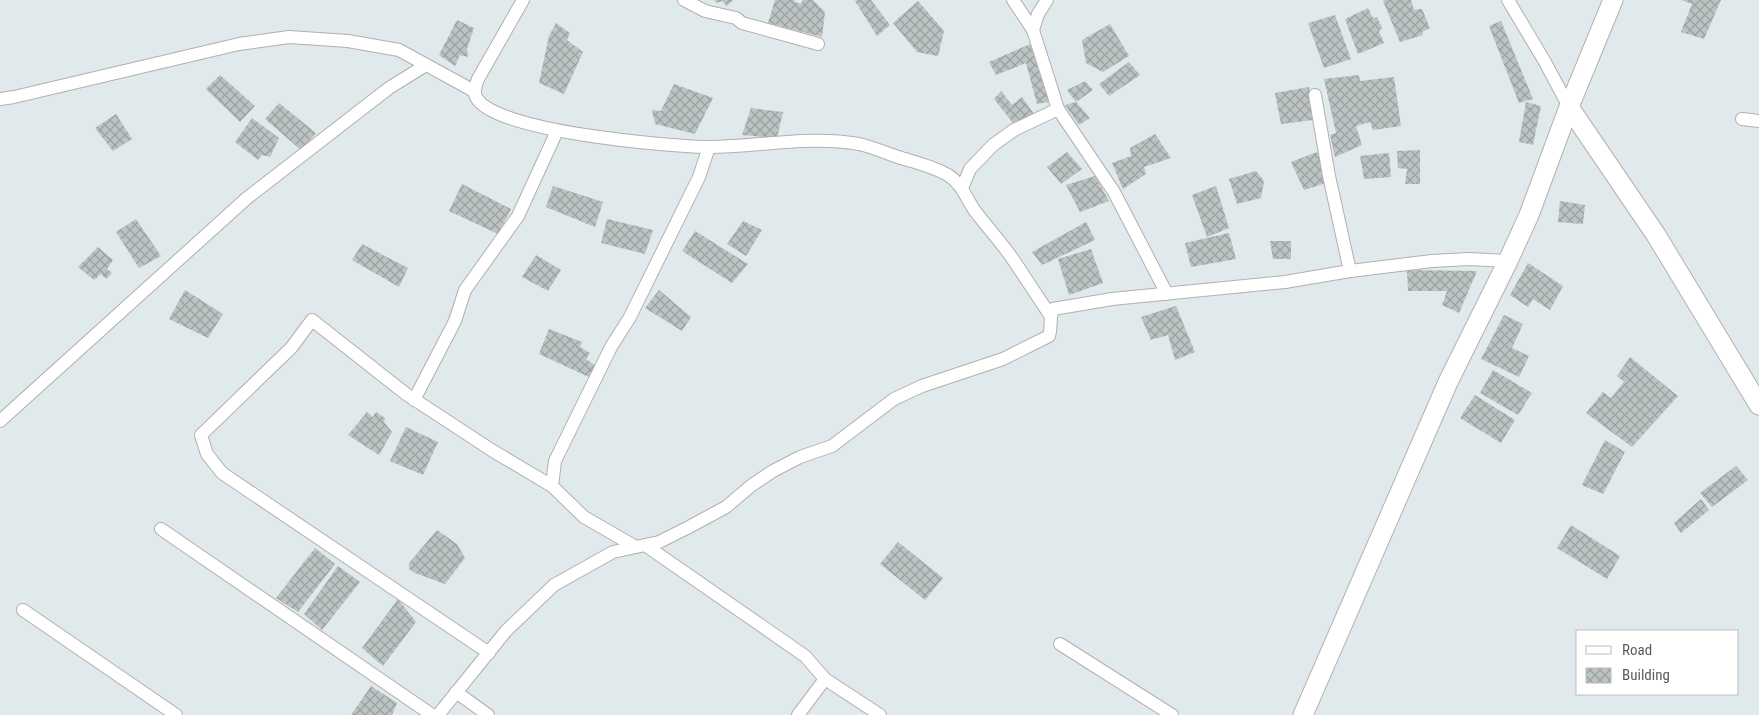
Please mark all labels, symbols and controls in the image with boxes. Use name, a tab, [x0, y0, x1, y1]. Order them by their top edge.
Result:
legend	[1576, 630, 1739, 695]
text: Road	[1622, 641, 1652, 659]
text: Building	[1622, 666, 1670, 684]

